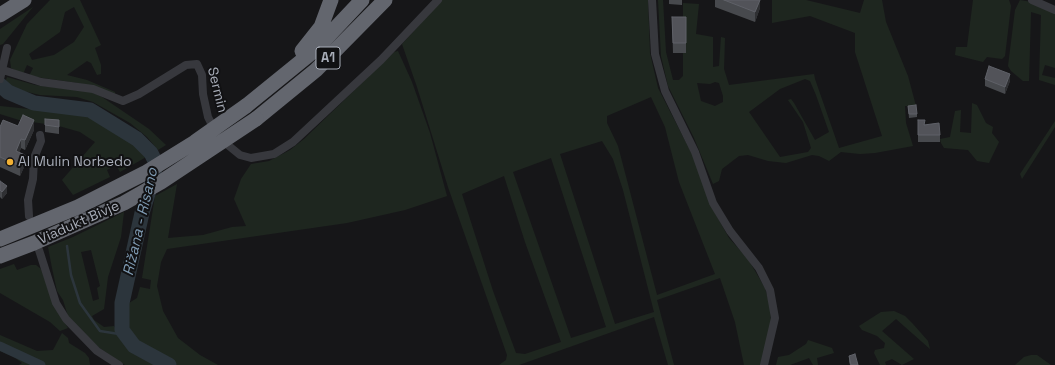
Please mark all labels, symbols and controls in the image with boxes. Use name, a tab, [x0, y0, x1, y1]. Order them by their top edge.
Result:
road number: A1	[316, 47, 340, 69]
street label: Sermin	[203, 66, 231, 114]
place label: Al Mulin Norbedo	[18, 154, 132, 170]
marker: Al Mulin Norbedo	[5, 157, 15, 167]
water label: Rižana - Risano	[120, 166, 162, 278]
street label: Viadukt Bivje	[36, 198, 122, 248]

